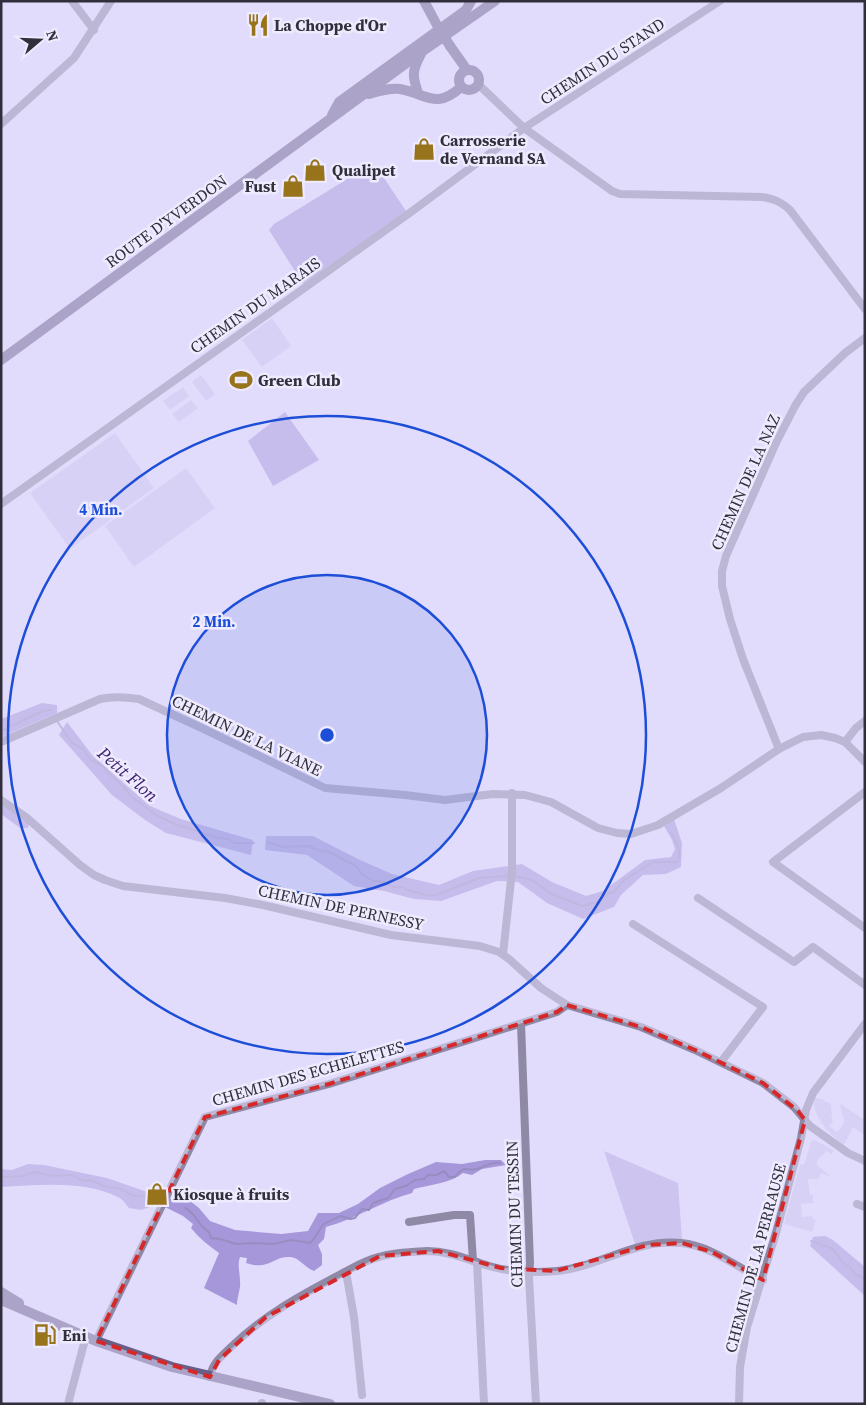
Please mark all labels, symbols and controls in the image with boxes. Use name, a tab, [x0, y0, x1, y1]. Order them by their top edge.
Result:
restaurant icon: La Choppe d'Or	[245, 12, 271, 38]
street label: CHEMIN DU STAND	[535, 12, 669, 110]
place label: La Choppe d'Or	[274, 14, 387, 36]
north arrow	[15, 15, 65, 65]
text: N	[41, 28, 63, 44]
place label: Carrosserie de Vernand SA	[440, 129, 546, 169]
shop icon: Carrosserie de Vernand SA	[411, 136, 437, 162]
shop icon: Qualipet	[302, 157, 328, 183]
place label: Qualipet	[332, 159, 396, 181]
street label: ROUTE D'YVERDON	[101, 169, 231, 273]
shop icon: Fust	[280, 173, 306, 199]
place label: Fust	[244, 175, 276, 197]
street label: CHEMIN DU MARAIS	[185, 252, 325, 358]
sports icon: Green Club	[228, 367, 254, 393]
place label: Green Club	[258, 369, 341, 391]
street label: CHEMIN DE LA NAZ	[705, 410, 785, 554]
text: 4 Min.	[79, 499, 123, 520]
text: 2 Min.	[192, 611, 236, 632]
street label: CHEMIN DE LA VIANE	[168, 689, 326, 781]
centre of rings	[318, 726, 336, 744]
water label: Petit Flon	[92, 740, 164, 807]
street label: CHEMIN DE PERNESSY	[256, 879, 426, 935]
street label: CHEMIN DES ECHELETTES	[209, 1035, 407, 1111]
street label: CHEMIN DU TESSIN	[500, 1140, 528, 1288]
street label: CHEMIN DE LA PERRAUSE	[719, 1161, 791, 1355]
shop icon: Kiosque à fruits	[144, 1181, 170, 1207]
place label: Kiosque à fruits	[173, 1183, 289, 1205]
fuel station icon: Eni	[32, 1322, 58, 1348]
place label: Eni	[62, 1324, 86, 1346]

